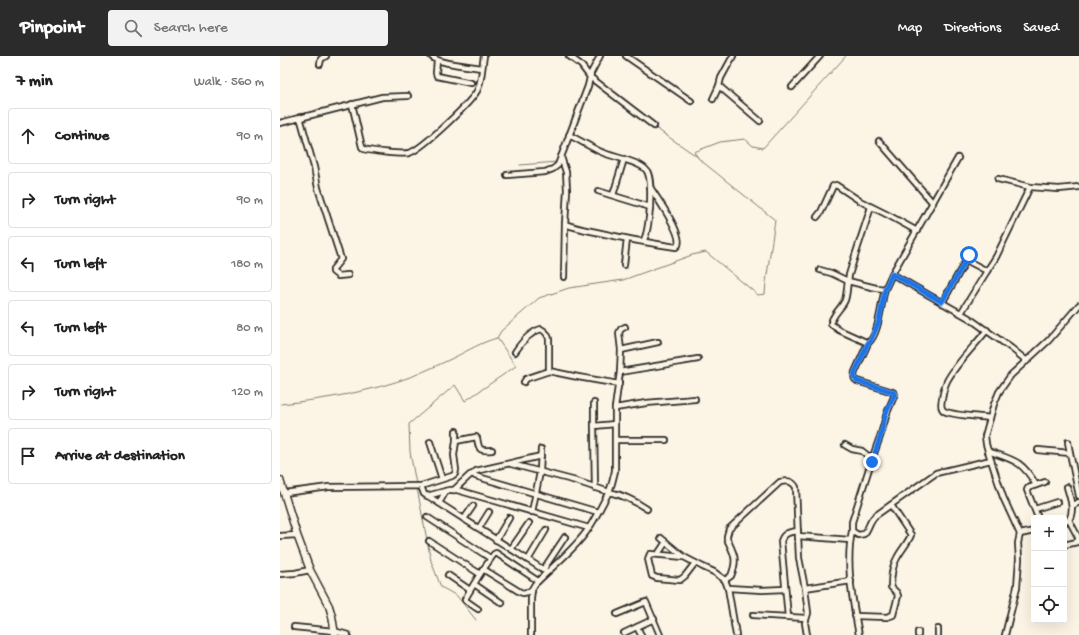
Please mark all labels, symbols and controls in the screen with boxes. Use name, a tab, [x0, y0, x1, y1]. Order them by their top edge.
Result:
search box	[108, 10, 388, 46]
text: Pinpoint	[20, 17, 84, 40]
icon: search	[122, 17, 144, 39]
text: Search here	[154, 19, 228, 37]
text: Map	[898, 20, 922, 37]
text: Directions	[944, 20, 1001, 37]
text: Saved	[1023, 20, 1059, 37]
text: 7 min	[16, 72, 53, 92]
text: Walk · 560 m	[194, 75, 264, 90]
icon: ahead	[17, 125, 39, 147]
text: Continue	[55, 127, 109, 145]
text: 90 m	[237, 129, 263, 144]
icon: right	[17, 189, 39, 211]
text: Turn right	[55, 191, 115, 209]
text: 90 m	[237, 193, 263, 208]
route start	[960, 246, 978, 264]
icon: left	[17, 253, 39, 275]
text: Turn left	[55, 255, 106, 273]
text: 180 m	[231, 257, 263, 272]
icon: left	[17, 317, 39, 339]
text: Turn left	[55, 319, 106, 337]
text: 80 m	[236, 321, 263, 336]
icon: right	[17, 381, 39, 403]
text: Turn right	[55, 383, 115, 401]
text: 120 m	[232, 385, 263, 400]
icon: arrive	[17, 445, 39, 467]
text: Arrive at destination	[55, 447, 185, 465]
route end	[863, 453, 881, 471]
map controls	[1031, 515, 1067, 623]
button: +	[1031, 515, 1067, 551]
button: −	[1031, 551, 1067, 587]
button: locate	[1031, 587, 1067, 623]

